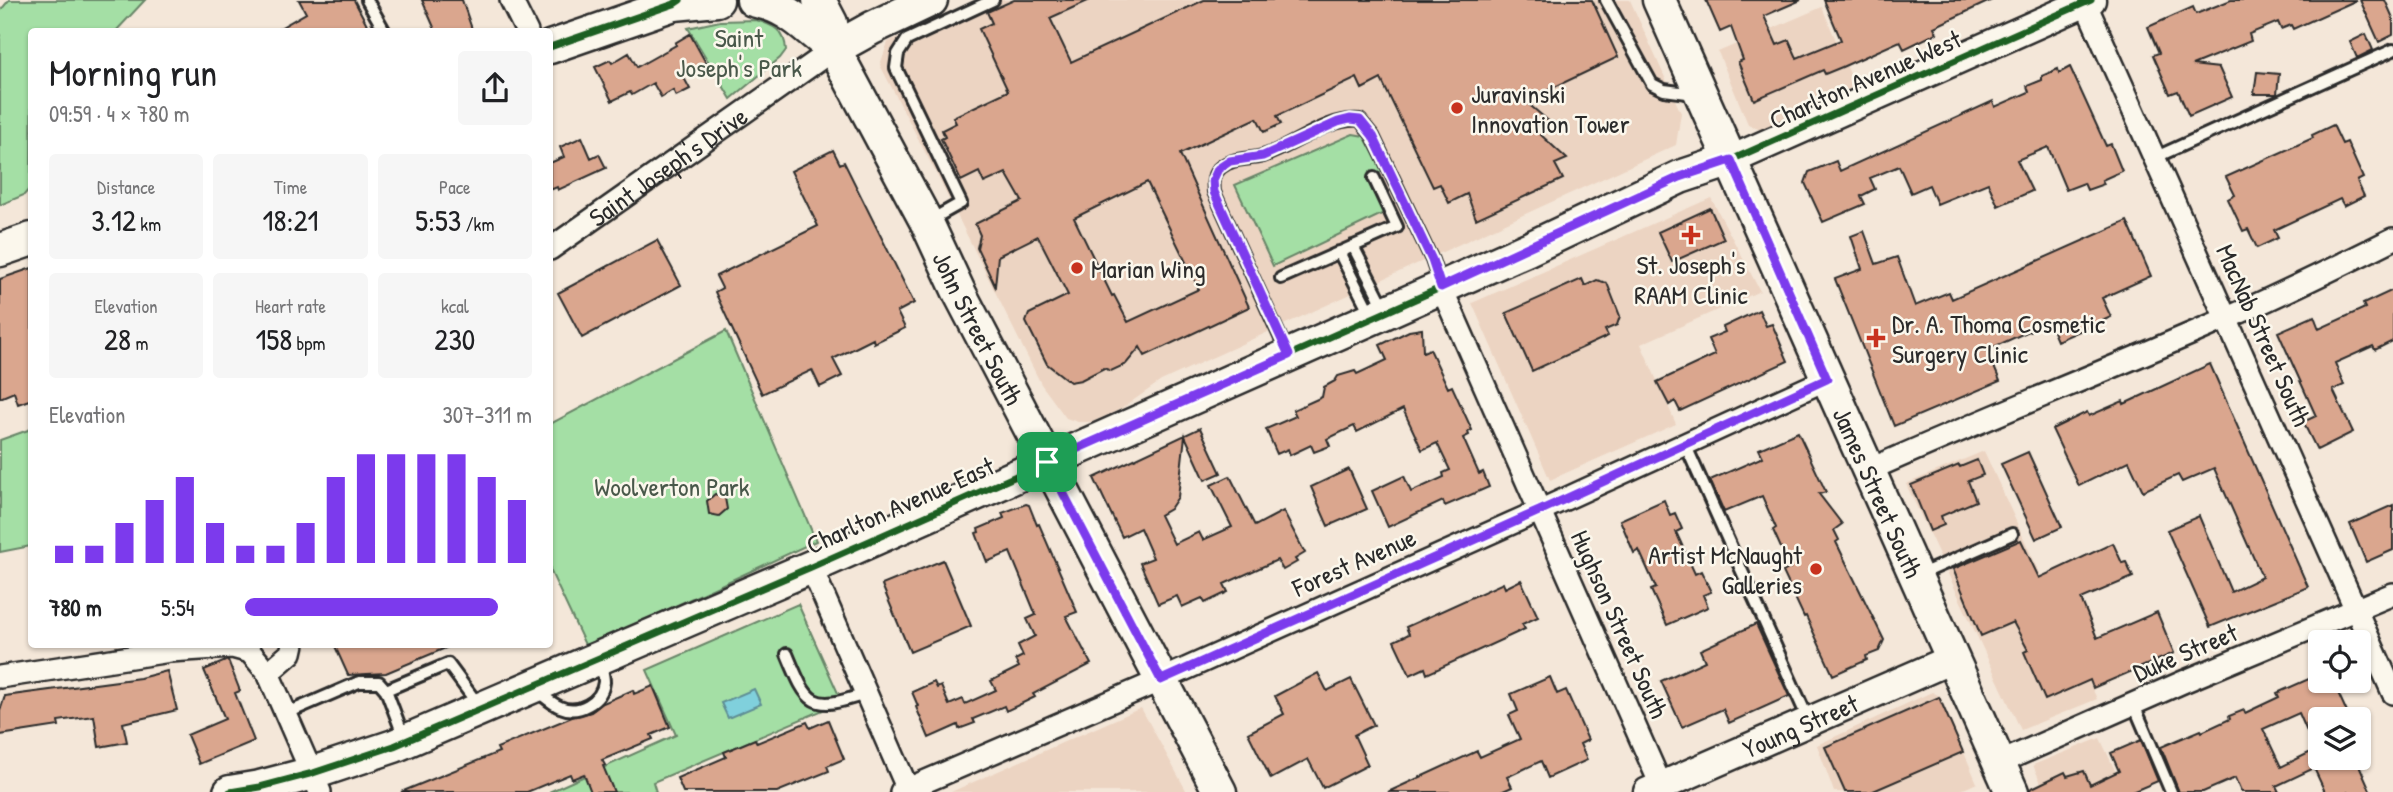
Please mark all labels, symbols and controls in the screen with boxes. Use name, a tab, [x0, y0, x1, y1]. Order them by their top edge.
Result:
park label: Saint Joseph's Park	[676, 20, 802, 85]
street label: Charlton Avenue West	[1763, 21, 1967, 137]
text: Morning run	[49, 46, 217, 98]
button: share	[458, 51, 532, 125]
place label: Juravinski Innovation Tower	[1471, 76, 1630, 141]
text: 09:59 · 4 × 780 m	[49, 98, 189, 129]
street label: Saint Joseph's Drive	[581, 98, 754, 234]
marker: Juravinski Innovation Tower	[1449, 100, 1465, 116]
text: Distance	[97, 174, 155, 200]
text: Time	[274, 174, 307, 200]
text: Pace	[439, 174, 471, 200]
text: 3.12	[91, 200, 136, 240]
text: 18:21	[263, 200, 318, 240]
text: 5:53	[415, 200, 461, 240]
text: km	[136, 211, 161, 237]
text: /km	[461, 211, 494, 237]
marker: St. Joseph's RAAM Clinic	[1681, 225, 1701, 245]
street label: MacNab Street South	[2208, 239, 2320, 432]
street label: John Street South	[925, 245, 1032, 411]
place label: St. Joseph's RAAM Clinic	[1634, 247, 1748, 312]
place label: Marian Wing	[1091, 251, 1206, 286]
marker: Marian Wing	[1069, 260, 1085, 276]
text: Elevation	[95, 293, 158, 319]
text: Heart rate	[255, 293, 326, 319]
text: kcal	[441, 293, 469, 319]
place label: Dr. A. Thoma Cosmetic Surgery Clinic	[1892, 306, 2105, 371]
text: 28	[104, 319, 131, 359]
text: 158	[256, 319, 292, 359]
text: 230	[434, 319, 475, 359]
marker: Dr. A. Thoma Cosmetic Surgery Clinic	[1866, 328, 1886, 348]
text: m	[131, 330, 148, 356]
text: bpm	[292, 330, 325, 356]
text: Elevation	[49, 399, 125, 430]
text: 307–311 m	[442, 399, 532, 430]
street label: James Street South	[1825, 402, 1932, 583]
pin	[1017, 432, 1077, 492]
icon: arrive	[1028, 443, 1066, 481]
street label: Charlton Avenue East	[801, 448, 1000, 562]
park label: Woolverton Park	[594, 469, 750, 504]
street label: Forest Avenue	[1286, 519, 1421, 605]
street label: Hughson Street South	[1563, 524, 1677, 724]
place label: Artist McNaught Galleries	[1648, 537, 1803, 602]
marker: Artist McNaught Galleries	[1808, 561, 1824, 577]
text: 780 m	[49, 592, 102, 623]
text: 5:54	[161, 592, 194, 623]
street label: Duke Street	[2127, 614, 2244, 690]
map controls	[2308, 630, 2371, 770]
button: locate	[2308, 630, 2371, 693]
street label: Young Street	[1737, 685, 1864, 766]
button: layers	[2308, 707, 2371, 770]

